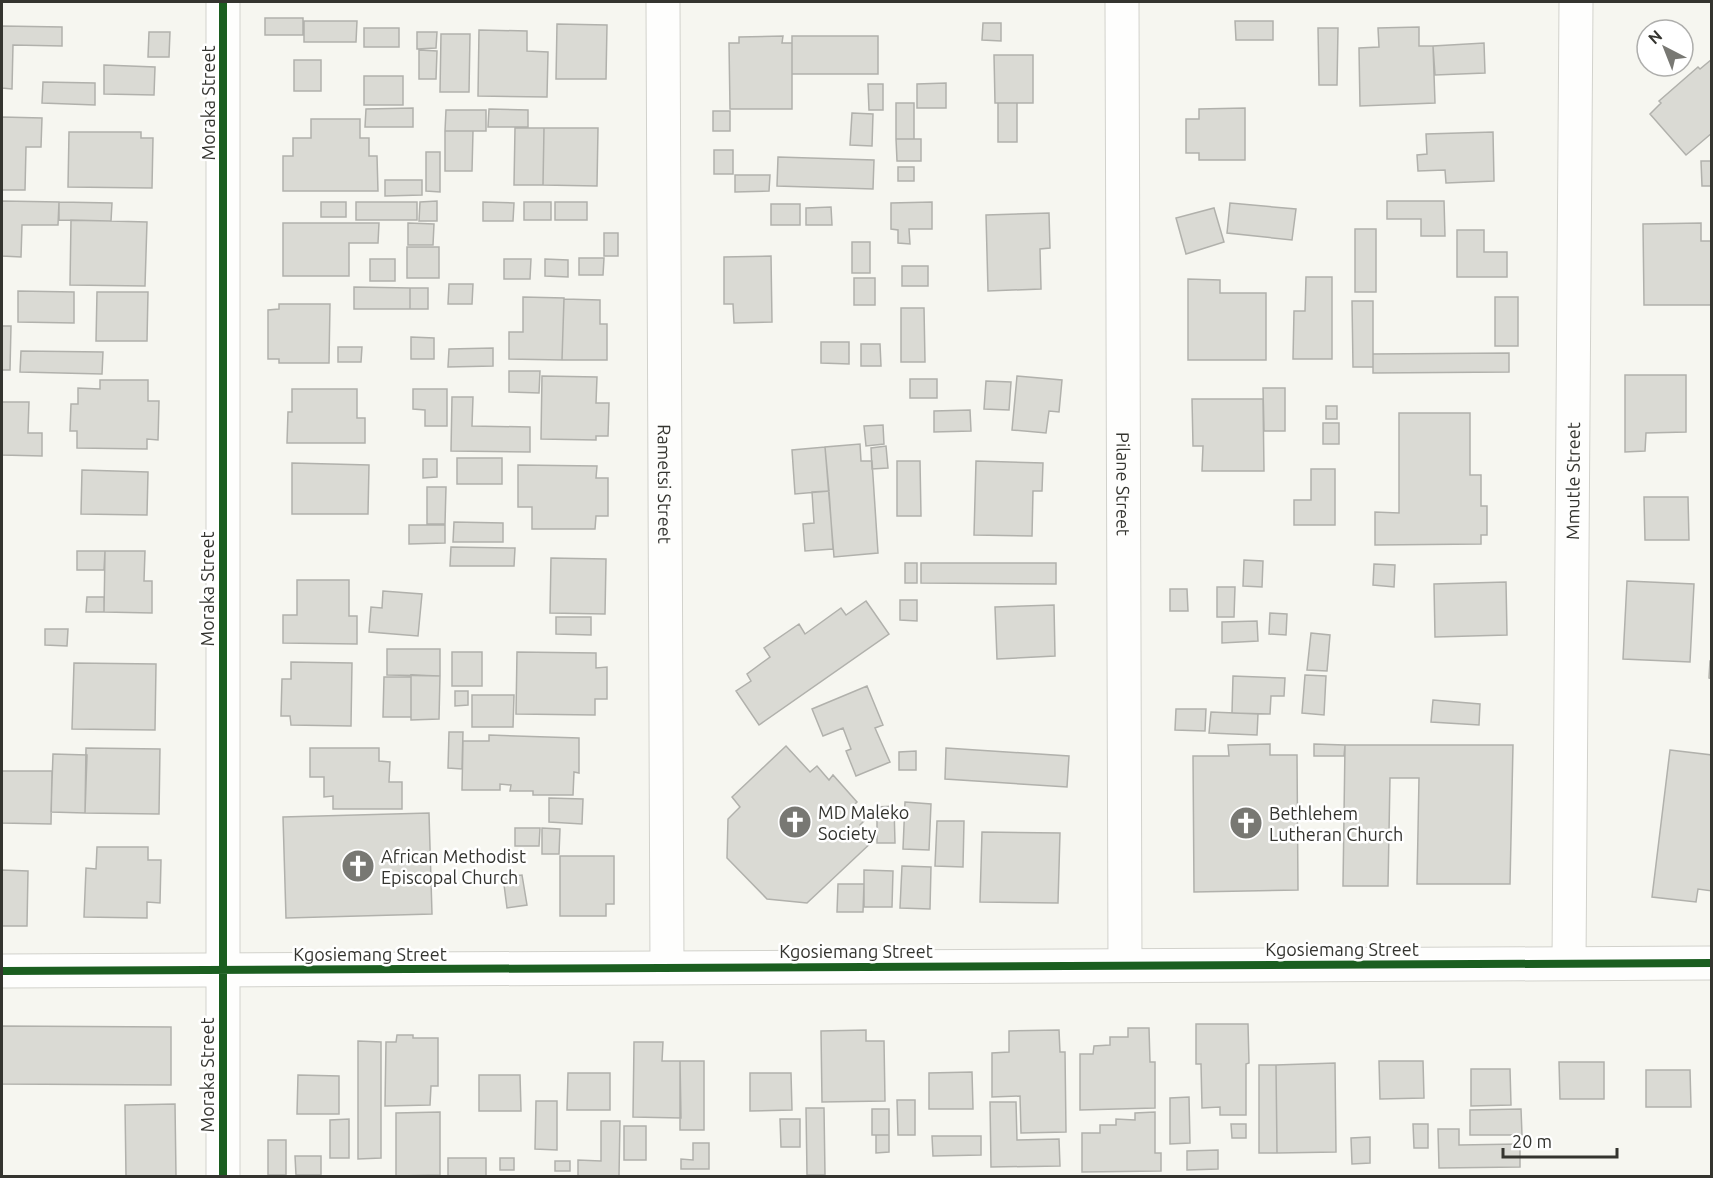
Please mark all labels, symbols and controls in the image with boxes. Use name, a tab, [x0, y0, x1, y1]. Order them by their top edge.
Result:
north arrow	[1635, 18, 1695, 78]
text: N	[1645, 26, 1665, 48]
street label: Moraka Street	[198, 46, 218, 160]
street label: Mmutle Street	[1562, 422, 1583, 540]
street label: Rametsi Street	[655, 424, 675, 544]
street label: Pilane Street	[1113, 432, 1134, 536]
street label: Moraka Street	[197, 532, 217, 646]
place label: MD Maleko Society	[818, 802, 909, 843]
place label: Bethlehem Lutheran Church	[1269, 803, 1403, 844]
church icon: MD Maleko Society	[777, 804, 813, 840]
church icon: Bethlehem Lutheran Church	[1228, 805, 1264, 841]
place label: African Methodist Episcopal Church	[381, 846, 526, 887]
church icon: African Methodist Episcopal Church	[340, 848, 376, 884]
street label: Kgosiemang Street	[1265, 939, 1419, 959]
street label: Kgosiemang Street	[779, 941, 933, 961]
street label: Kgosiemang Street	[293, 944, 447, 964]
street label: Moraka Street	[197, 1018, 217, 1132]
scale bar	[1503, 1121, 1617, 1159]
text: 20 m	[1512, 1131, 1552, 1151]

